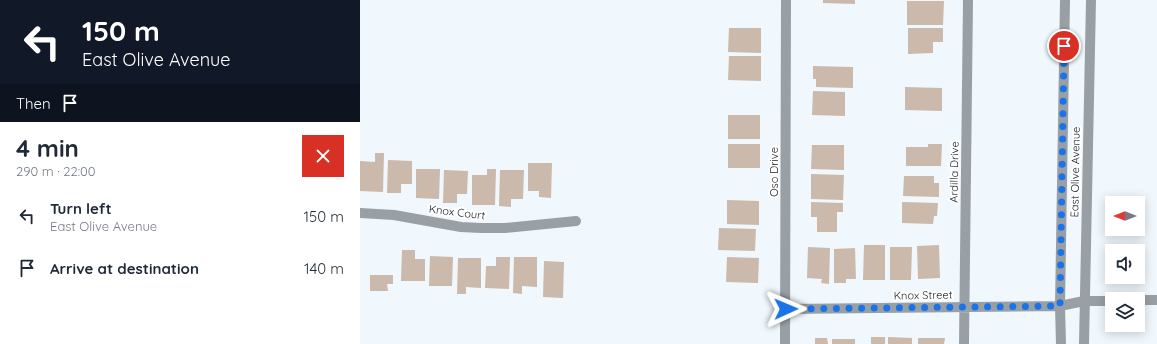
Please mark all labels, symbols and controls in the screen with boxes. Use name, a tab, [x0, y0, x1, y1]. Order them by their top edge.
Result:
text: 150 m	[82, 13, 160, 48]
icon: left	[16, 16, 68, 68]
pin	[1047, 29, 1081, 63]
icon: arrive	[1053, 35, 1075, 57]
text: East Olive Avenue	[82, 48, 230, 71]
icon: arrive	[59, 92, 81, 114]
text: Then	[16, 94, 51, 113]
street label: East Olive Avenue	[1067, 127, 1083, 217]
text: 4 min	[16, 133, 79, 163]
button: close	[302, 135, 344, 177]
street label: Ardilla Drive	[946, 141, 962, 203]
street label: Oso Drive	[767, 147, 781, 197]
text: 290 m · 22:00	[16, 163, 96, 179]
north arrow	[1105, 196, 1145, 236]
map controls	[1105, 196, 1145, 332]
text: Turn left	[50, 199, 112, 218]
street label: Knox Court	[428, 202, 486, 222]
icon: left	[16, 205, 38, 227]
text: 150 m	[304, 207, 344, 226]
text: East Olive Avenue	[50, 218, 157, 234]
button: sound	[1105, 244, 1145, 284]
icon: arrive	[16, 257, 38, 279]
text: Arrive at destination	[50, 259, 199, 278]
text: 140 m	[304, 259, 344, 278]
street label: Knox Street	[894, 287, 953, 303]
position arrow	[765, 288, 807, 330]
button: layers	[1105, 292, 1145, 332]

